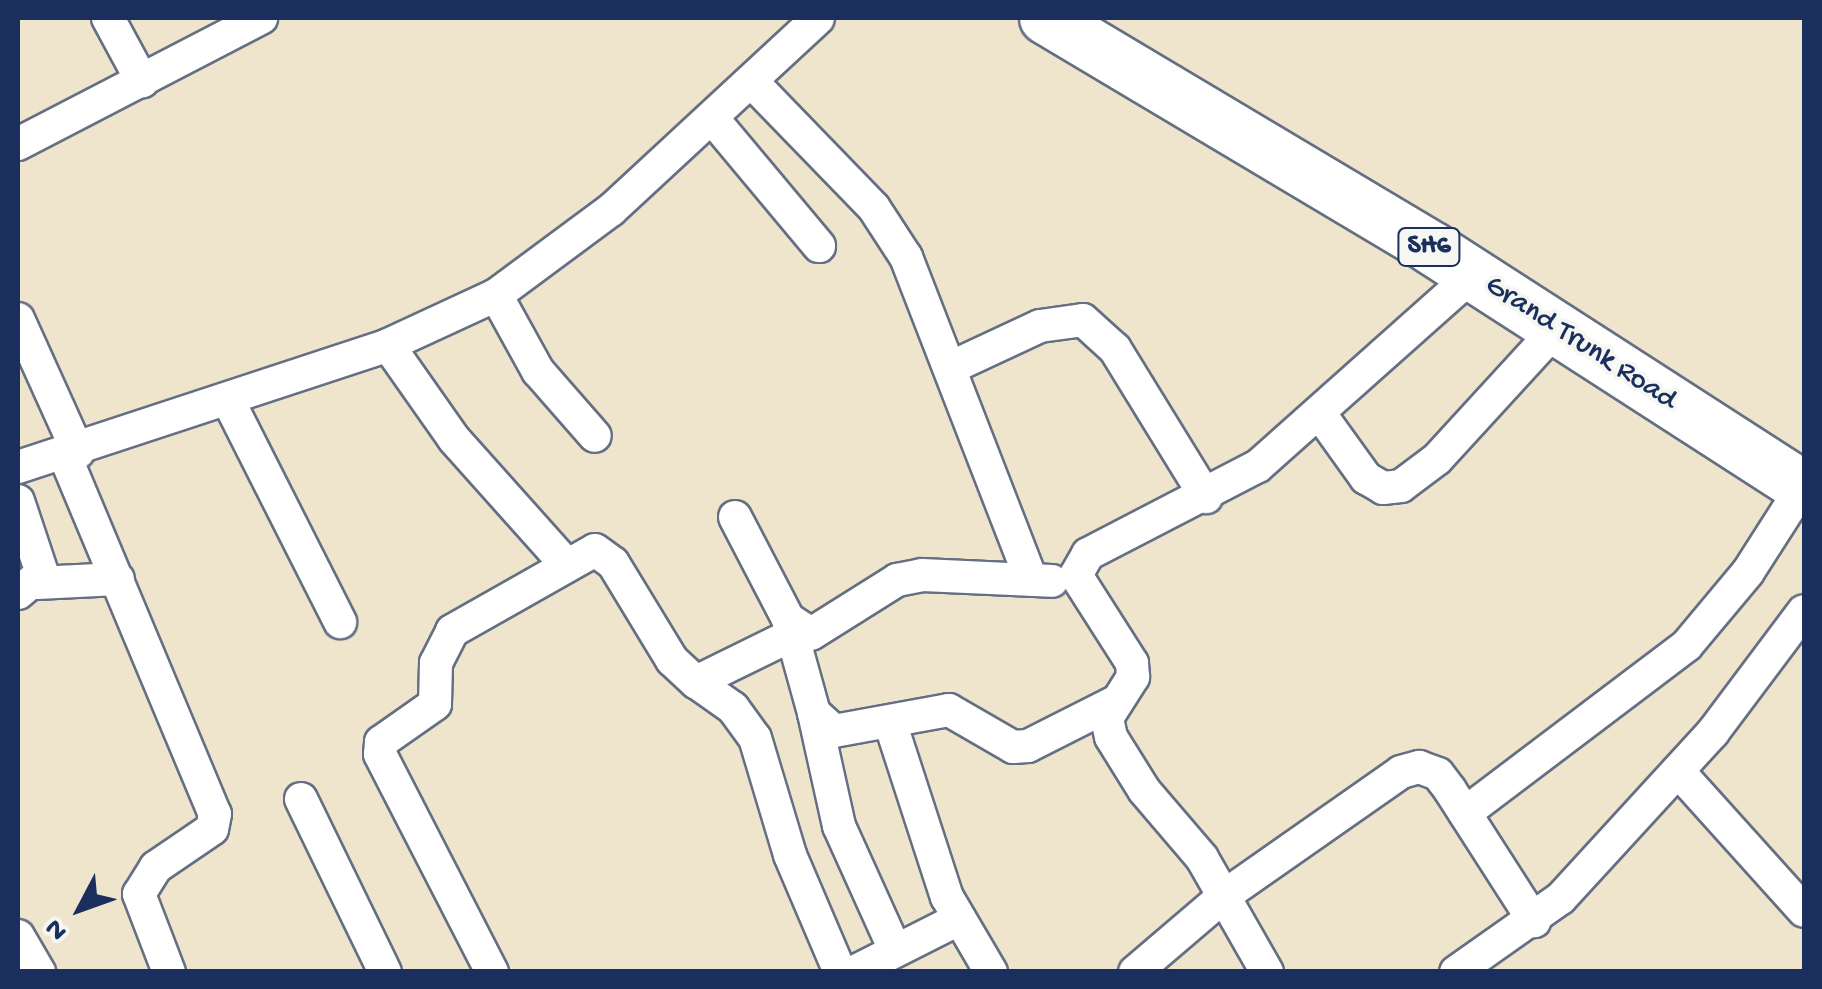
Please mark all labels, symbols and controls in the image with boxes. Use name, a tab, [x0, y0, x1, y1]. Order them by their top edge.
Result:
road number: SH6	[1396, 224, 1462, 270]
street label: Grand Trunk Road	[1477, 269, 1683, 419]
north arrow	[30, 859, 130, 959]
text: N	[39, 911, 75, 947]

